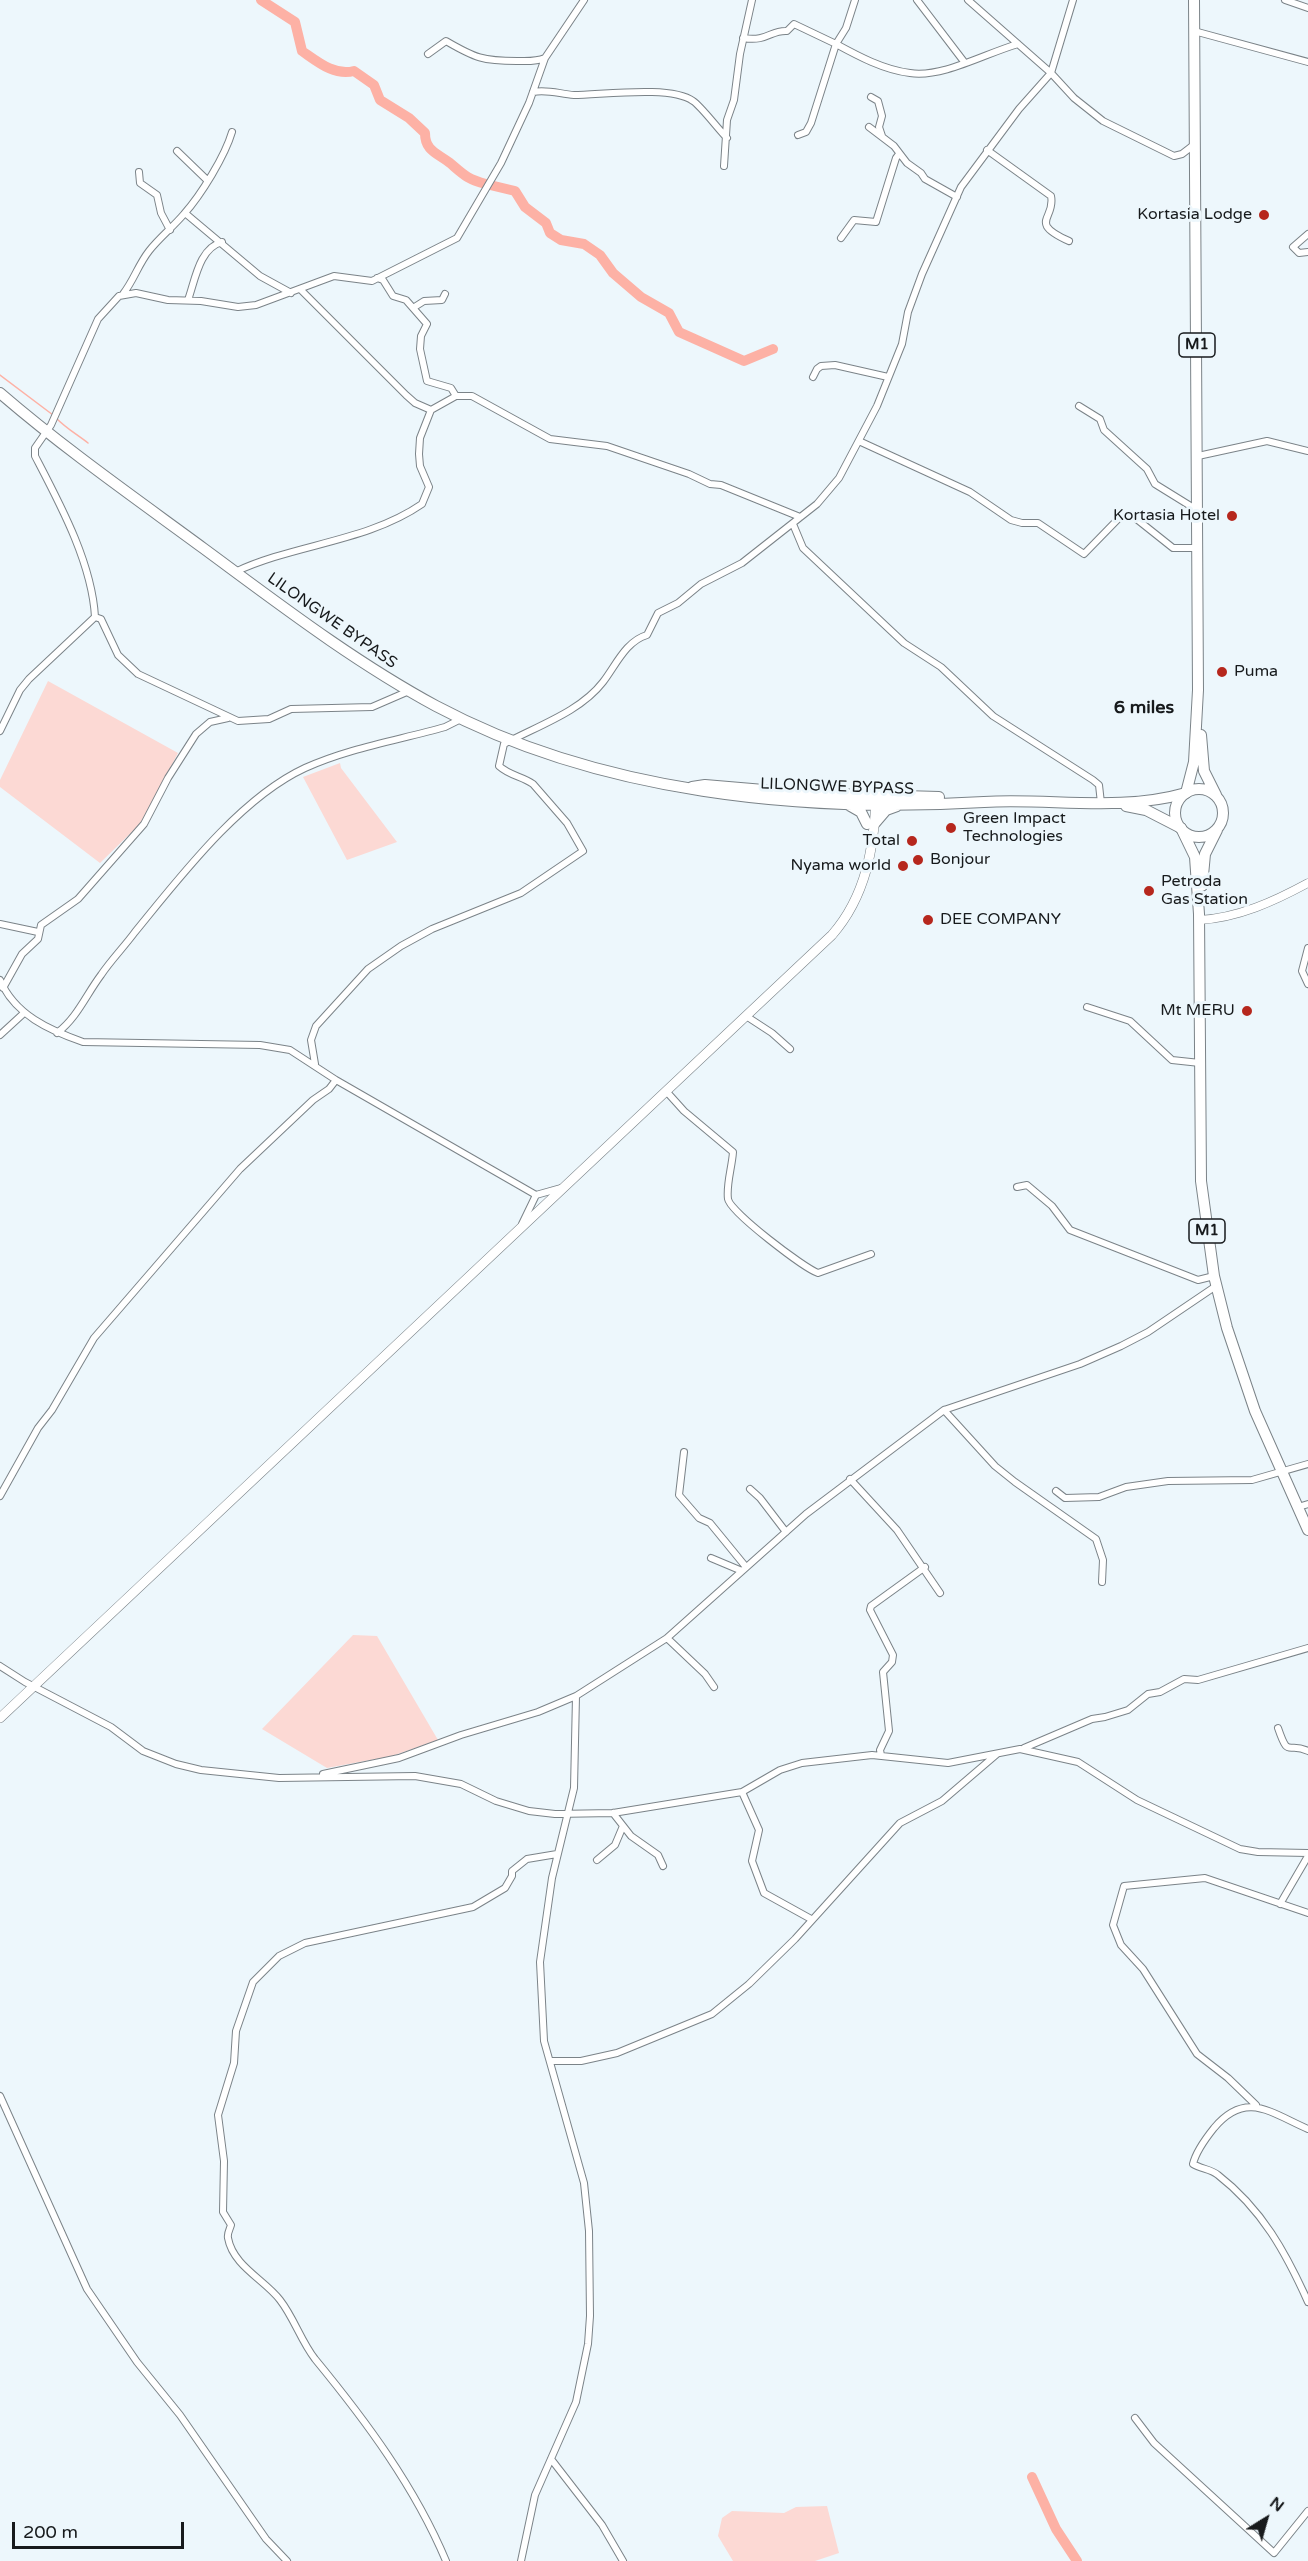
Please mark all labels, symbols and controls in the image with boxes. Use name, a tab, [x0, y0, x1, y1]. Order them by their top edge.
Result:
place label: Kortasia Lodge	[1137, 205, 1252, 225]
marker: Kortasia Lodge	[1257, 208, 1271, 222]
road number: M1	[1179, 333, 1215, 357]
place label: Kortasia Hotel	[1113, 506, 1220, 526]
marker: Kortasia Hotel	[1225, 509, 1239, 523]
street label: LILONGWE BYPASS	[263, 569, 401, 673]
place label: Puma	[1234, 662, 1278, 682]
marker: Puma	[1215, 665, 1229, 679]
district label: 6 miles	[1114, 697, 1174, 719]
street label: LILONGWE BYPASS	[760, 775, 914, 799]
place label: Green Impact Technologies	[963, 809, 1066, 847]
marker: Green Impact Technologies	[944, 821, 958, 835]
place label: Total	[863, 831, 900, 851]
marker: Total	[905, 834, 919, 848]
place label: Bonjour	[930, 850, 990, 870]
marker: Bonjour	[911, 853, 925, 867]
place label: Nyama world	[790, 856, 891, 876]
marker: Nyama world	[896, 859, 910, 873]
place label: Petroda Gas Station	[1161, 872, 1248, 910]
marker: Petroda Gas Station	[1142, 884, 1156, 898]
place label: DEE COMPANY	[940, 910, 1061, 930]
marker: DEE COMPANY	[921, 913, 935, 927]
place label: Mt MERU	[1160, 1001, 1235, 1021]
marker: Mt MERU	[1240, 1004, 1254, 1018]
road number: M1	[1189, 1219, 1225, 1243]
north arrow	[1236, 2489, 1296, 2549]
text: N	[1266, 2493, 1288, 2516]
scale bar	[15, 2510, 188, 2548]
text: 200 m	[23, 2521, 78, 2543]

